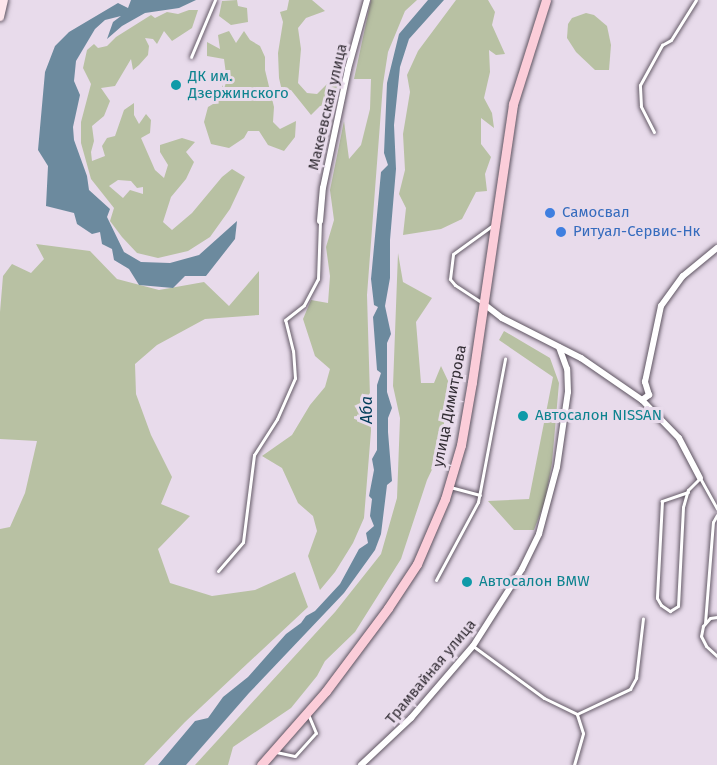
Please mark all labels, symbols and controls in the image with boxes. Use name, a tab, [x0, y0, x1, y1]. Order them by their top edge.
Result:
street label: Макеевская улица	[305, 42, 351, 172]
place label: ДК им. Дзержинского	[188, 67, 289, 102]
marker: ДК им. Дзержинского	[169, 78, 183, 92]
place label: Самосвал	[562, 204, 630, 222]
marker: Самосвал	[543, 206, 557, 220]
place label: Ритуал-Сервис-Нк	[573, 223, 700, 241]
marker: Ритуал-Сервис-Нк	[554, 225, 568, 239]
street label: улица Димитрова	[429, 343, 471, 469]
water label: Аба	[357, 396, 377, 424]
place label: Автосалон NISSAN	[535, 407, 662, 425]
marker: Автосалон NISSAN	[516, 409, 530, 423]
place label: Автосалон BMW	[479, 573, 590, 591]
marker: Автосалон BMW	[460, 575, 474, 589]
street label: Трамвайная улица	[382, 616, 480, 728]

